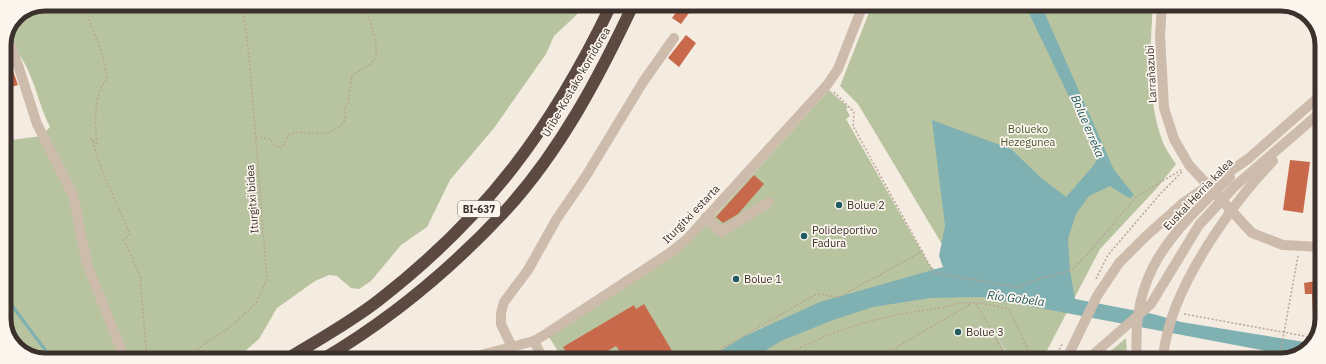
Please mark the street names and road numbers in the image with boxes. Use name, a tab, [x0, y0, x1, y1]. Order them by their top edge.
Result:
street label: Uribe-Kostako korridorea	[539, 25, 613, 139]
street label: Larrañazubi	[1142, 45, 1160, 103]
street label: Euskal Herria kalea	[1160, 155, 1236, 233]
street label: Iturgitxi bidea	[243, 164, 261, 234]
street label: Iturgitxi estarta	[659, 182, 723, 246]
road number: BI-637	[458, 201, 500, 217]

